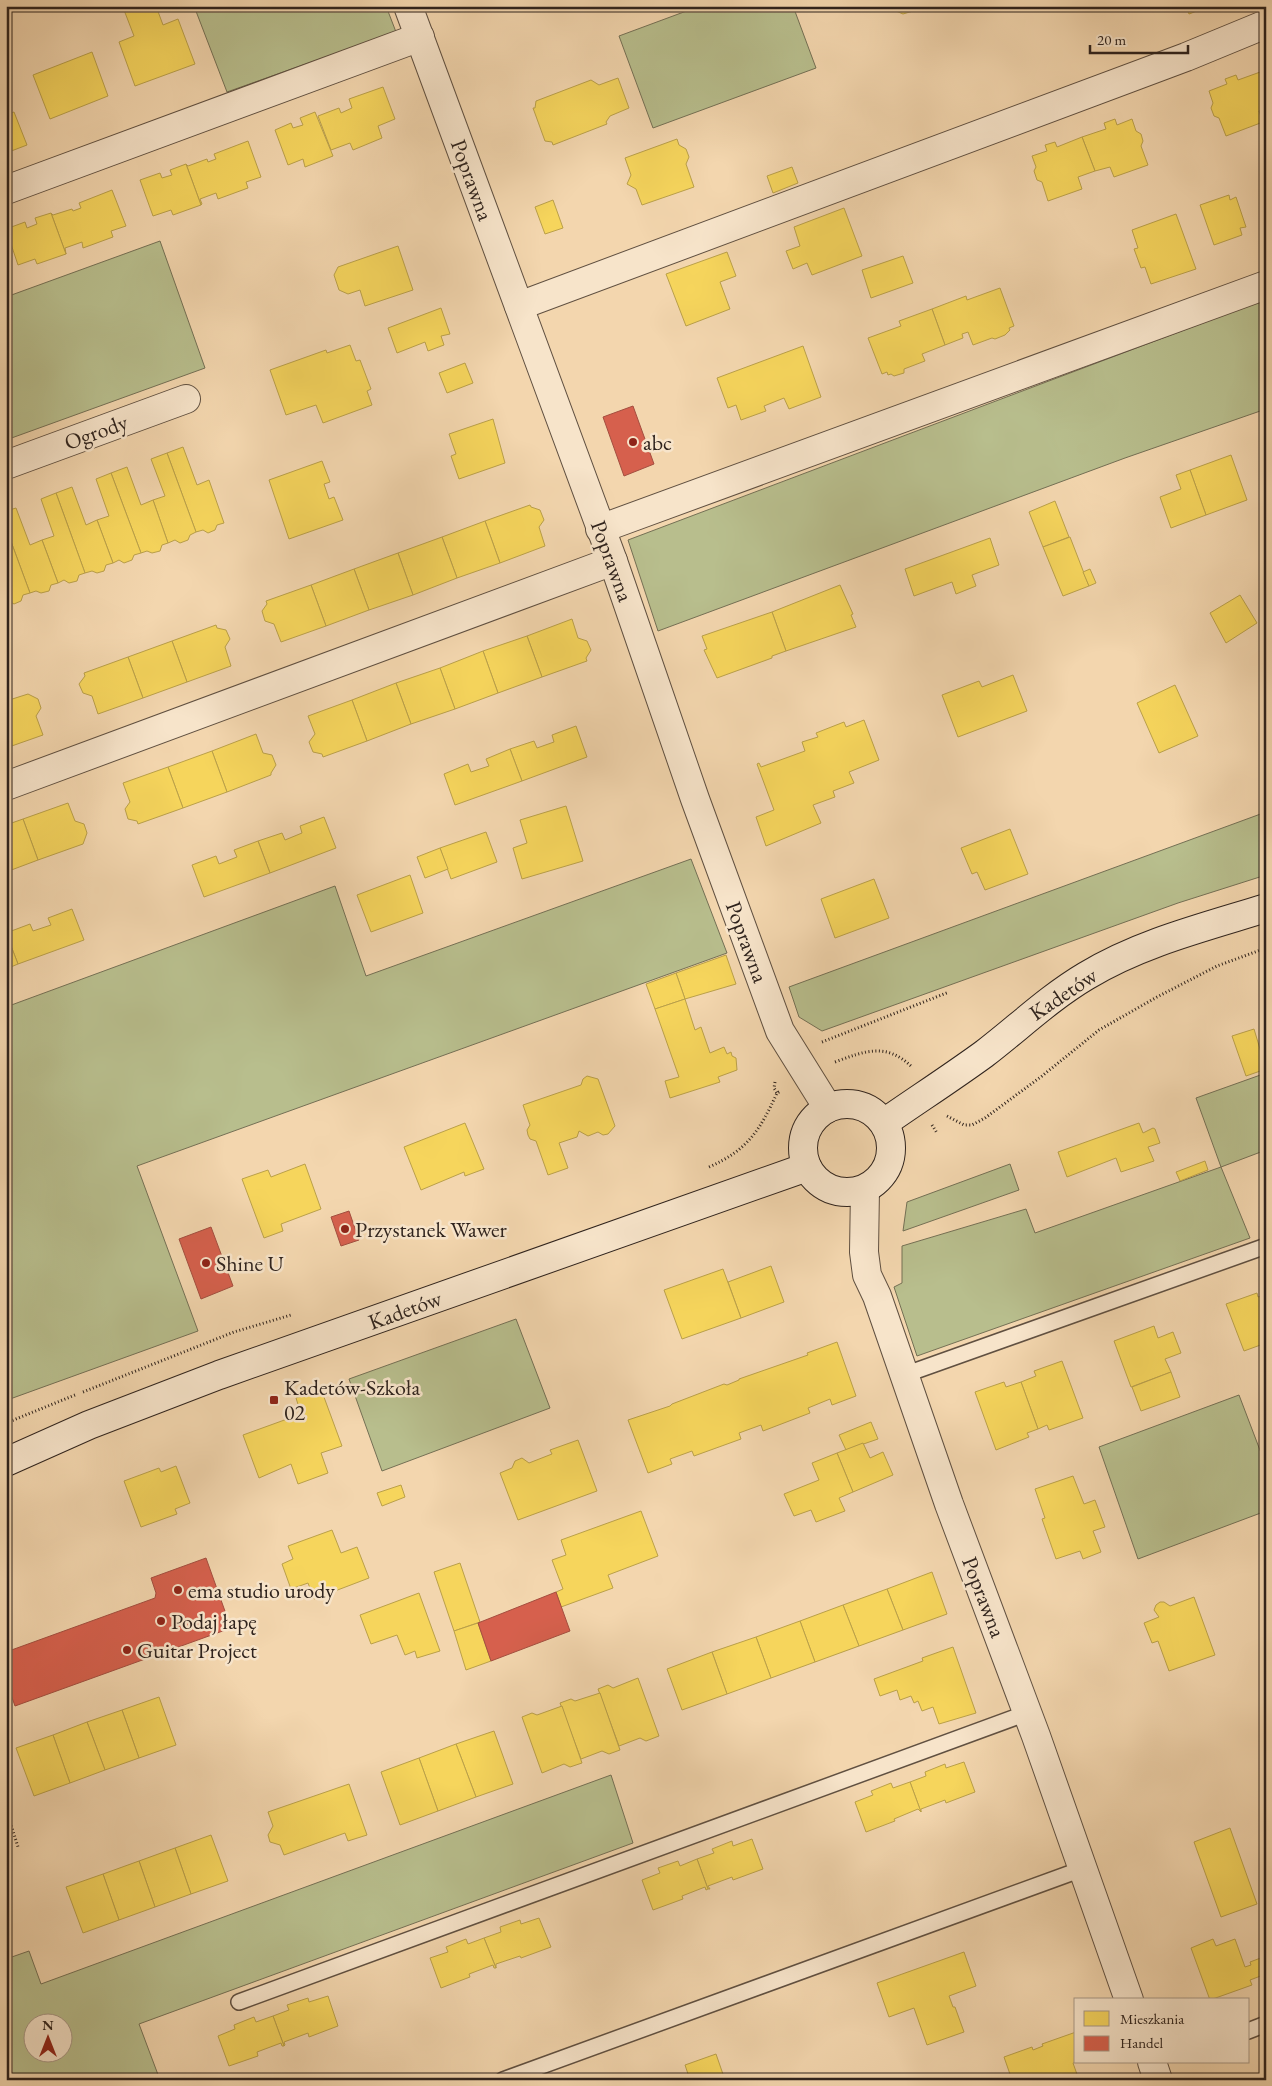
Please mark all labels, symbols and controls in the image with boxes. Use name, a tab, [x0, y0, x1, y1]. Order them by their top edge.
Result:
scale bar	[1090, 22, 1187, 54]
text: 20 m	[1097, 30, 1126, 49]
street label: Poprawna	[444, 135, 500, 225]
street label: Ogrody	[60, 407, 132, 457]
place label: abc	[643, 428, 672, 457]
marker: abc	[627, 436, 639, 448]
street label: Poprawna	[584, 516, 640, 606]
street label: Poprawna	[719, 897, 775, 987]
street label: Kadetów	[1023, 960, 1103, 1027]
place label: Przystanek Wawer	[355, 1215, 508, 1244]
marker: Przystanek Wawer	[339, 1223, 351, 1235]
place label: Shine U	[216, 1249, 285, 1278]
marker: Shine U	[200, 1257, 212, 1269]
street label: Kadetów	[364, 1283, 447, 1337]
place label: Kadetów-Szkoła 02	[284, 1373, 421, 1427]
marker: Kadetów-Szkoła 02	[268, 1394, 280, 1406]
street label: Poprawna	[955, 1552, 1013, 1642]
place label: ema studio urody	[188, 1576, 335, 1605]
marker: ema studio urody	[172, 1584, 184, 1596]
place label: Podaj łapę	[171, 1607, 257, 1636]
marker: Podaj łapę	[155, 1615, 167, 1627]
place label: Guitar Project	[137, 1636, 257, 1665]
marker: Guitar Project	[121, 1644, 133, 1656]
legend	[1074, 1998, 1250, 2064]
text: Mieszkania	[1120, 2009, 1184, 2028]
north arrow	[22, 2014, 72, 2064]
text: N	[42, 2016, 54, 2034]
text: Handel	[1120, 2033, 1163, 2052]

